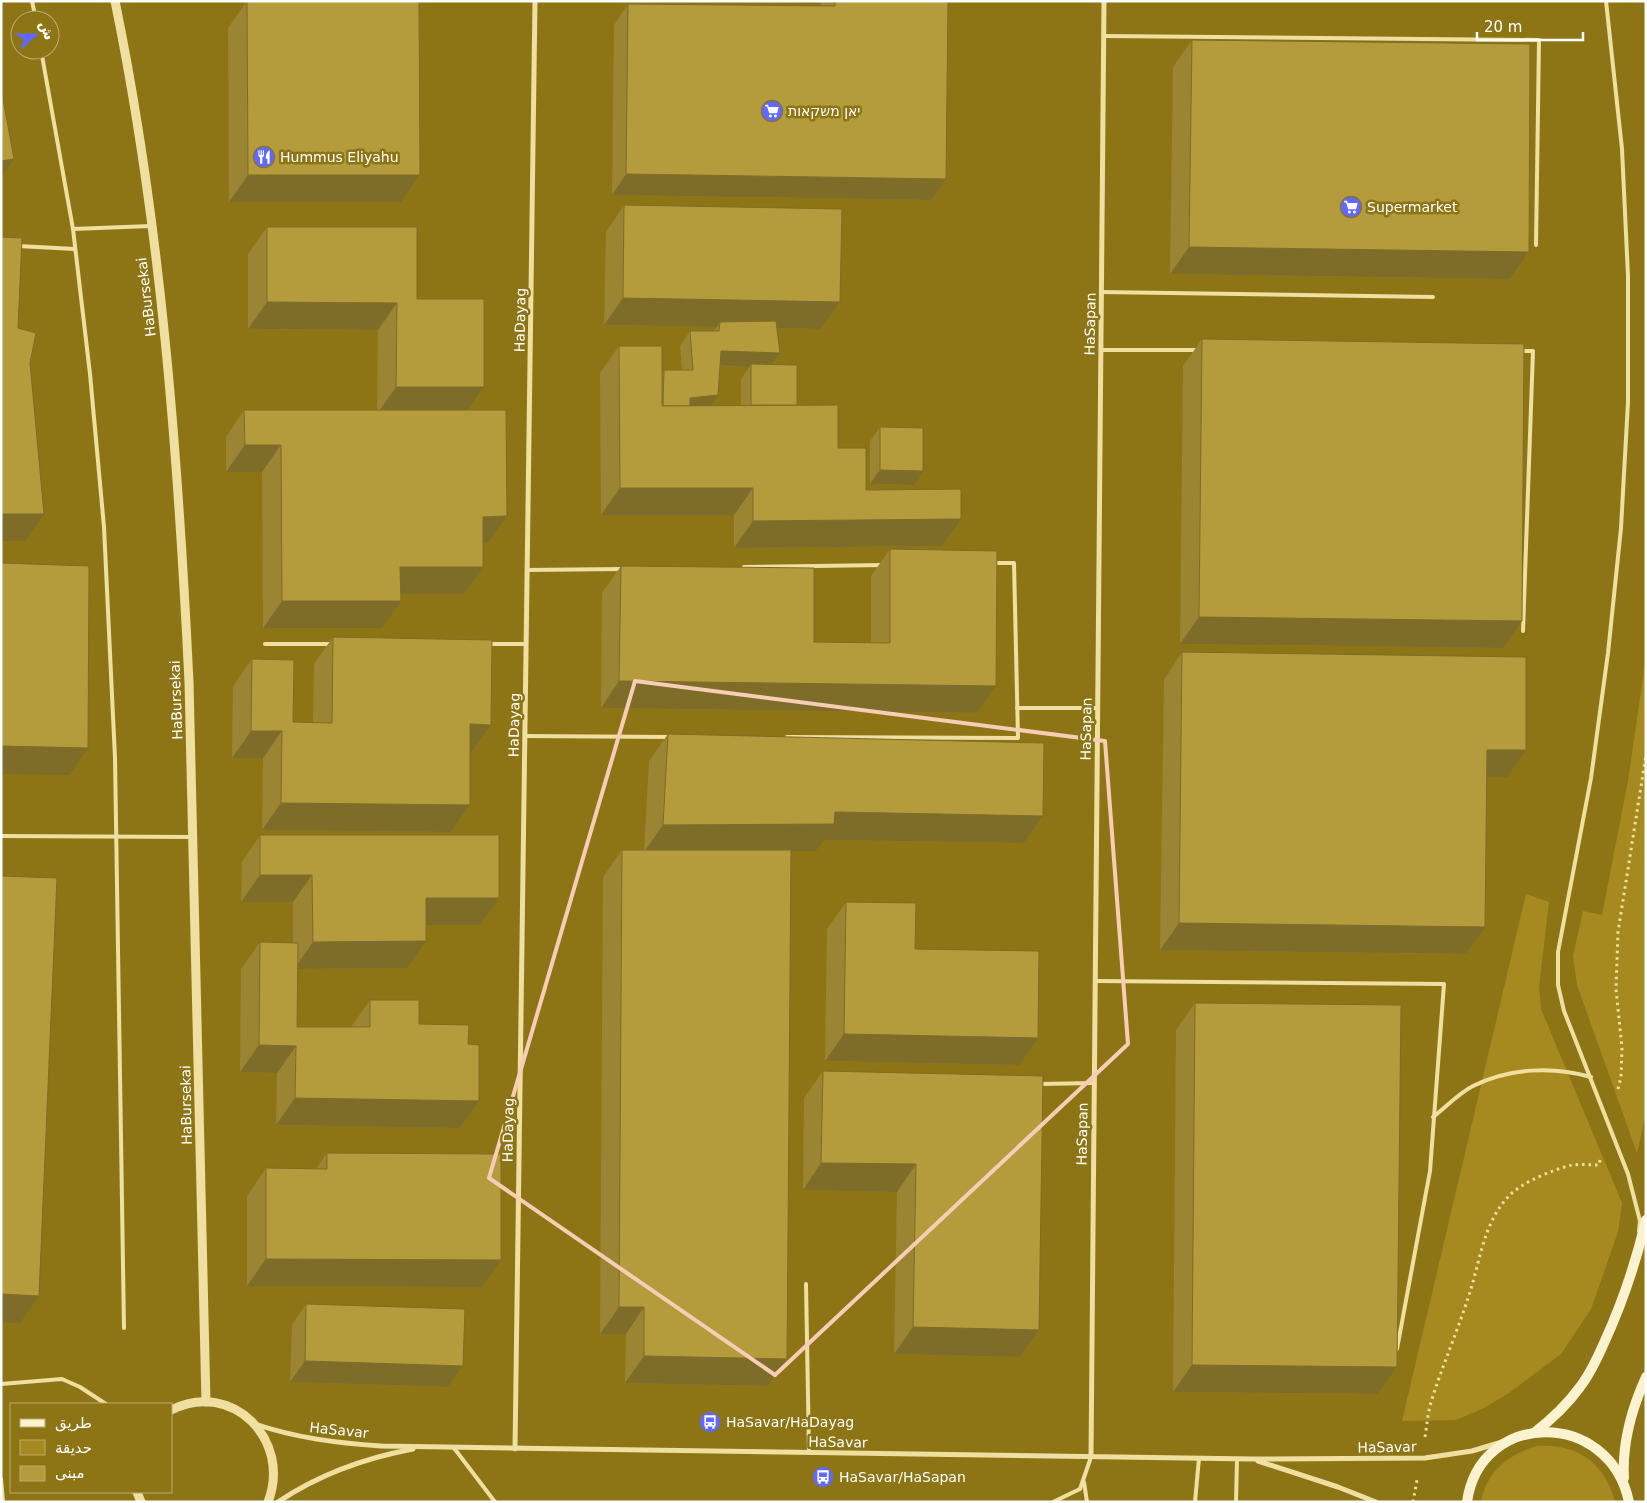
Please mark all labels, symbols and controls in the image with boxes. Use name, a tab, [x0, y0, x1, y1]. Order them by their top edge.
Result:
north arrow	[10, 10, 60, 60]
scale bar	[1477, 10, 1583, 42]
text: ش	[36, 18, 58, 42]
text: 20 m	[1484, 18, 1522, 36]
supermarket icon: יאן משקאות	[760, 99, 784, 123]
place label: יאן משקאות	[788, 103, 861, 119]
restaurant icon: Hummus Eliyahu	[252, 145, 276, 169]
place label: Hummus Eliyahu	[280, 149, 399, 165]
supermarket icon: Supermarket	[1339, 195, 1363, 219]
place label: Supermarket	[1367, 199, 1458, 215]
street label: HaBursekai	[133, 257, 159, 337]
street label: HaDayag	[511, 288, 529, 352]
street label: HaSapan	[1081, 292, 1099, 356]
street label: HaBursekai	[167, 660, 185, 740]
street label: HaDayag	[505, 693, 523, 757]
street label: HaSapan	[1077, 697, 1095, 761]
street label: HaBursekai	[177, 1065, 195, 1145]
street label: HaDayag	[499, 1098, 517, 1162]
street label: HaSapan	[1073, 1102, 1091, 1166]
legend	[10, 1403, 172, 1493]
bus stop icon: HaSavar/HaDayag	[698, 1410, 722, 1434]
text: طريق	[55, 1414, 92, 1432]
place label: HaSavar/HaDayag	[726, 1414, 854, 1430]
street label: HaSavar	[309, 1419, 370, 1441]
street label: HaSavar	[808, 1433, 868, 1451]
street label: HaSavar	[1357, 1438, 1417, 1456]
text: حديقة	[55, 1439, 92, 1457]
text: مبنى	[55, 1464, 85, 1482]
bus stop icon: HaSavar/HaSapan	[811, 1465, 835, 1489]
place label: HaSavar/HaSapan	[839, 1469, 966, 1485]

